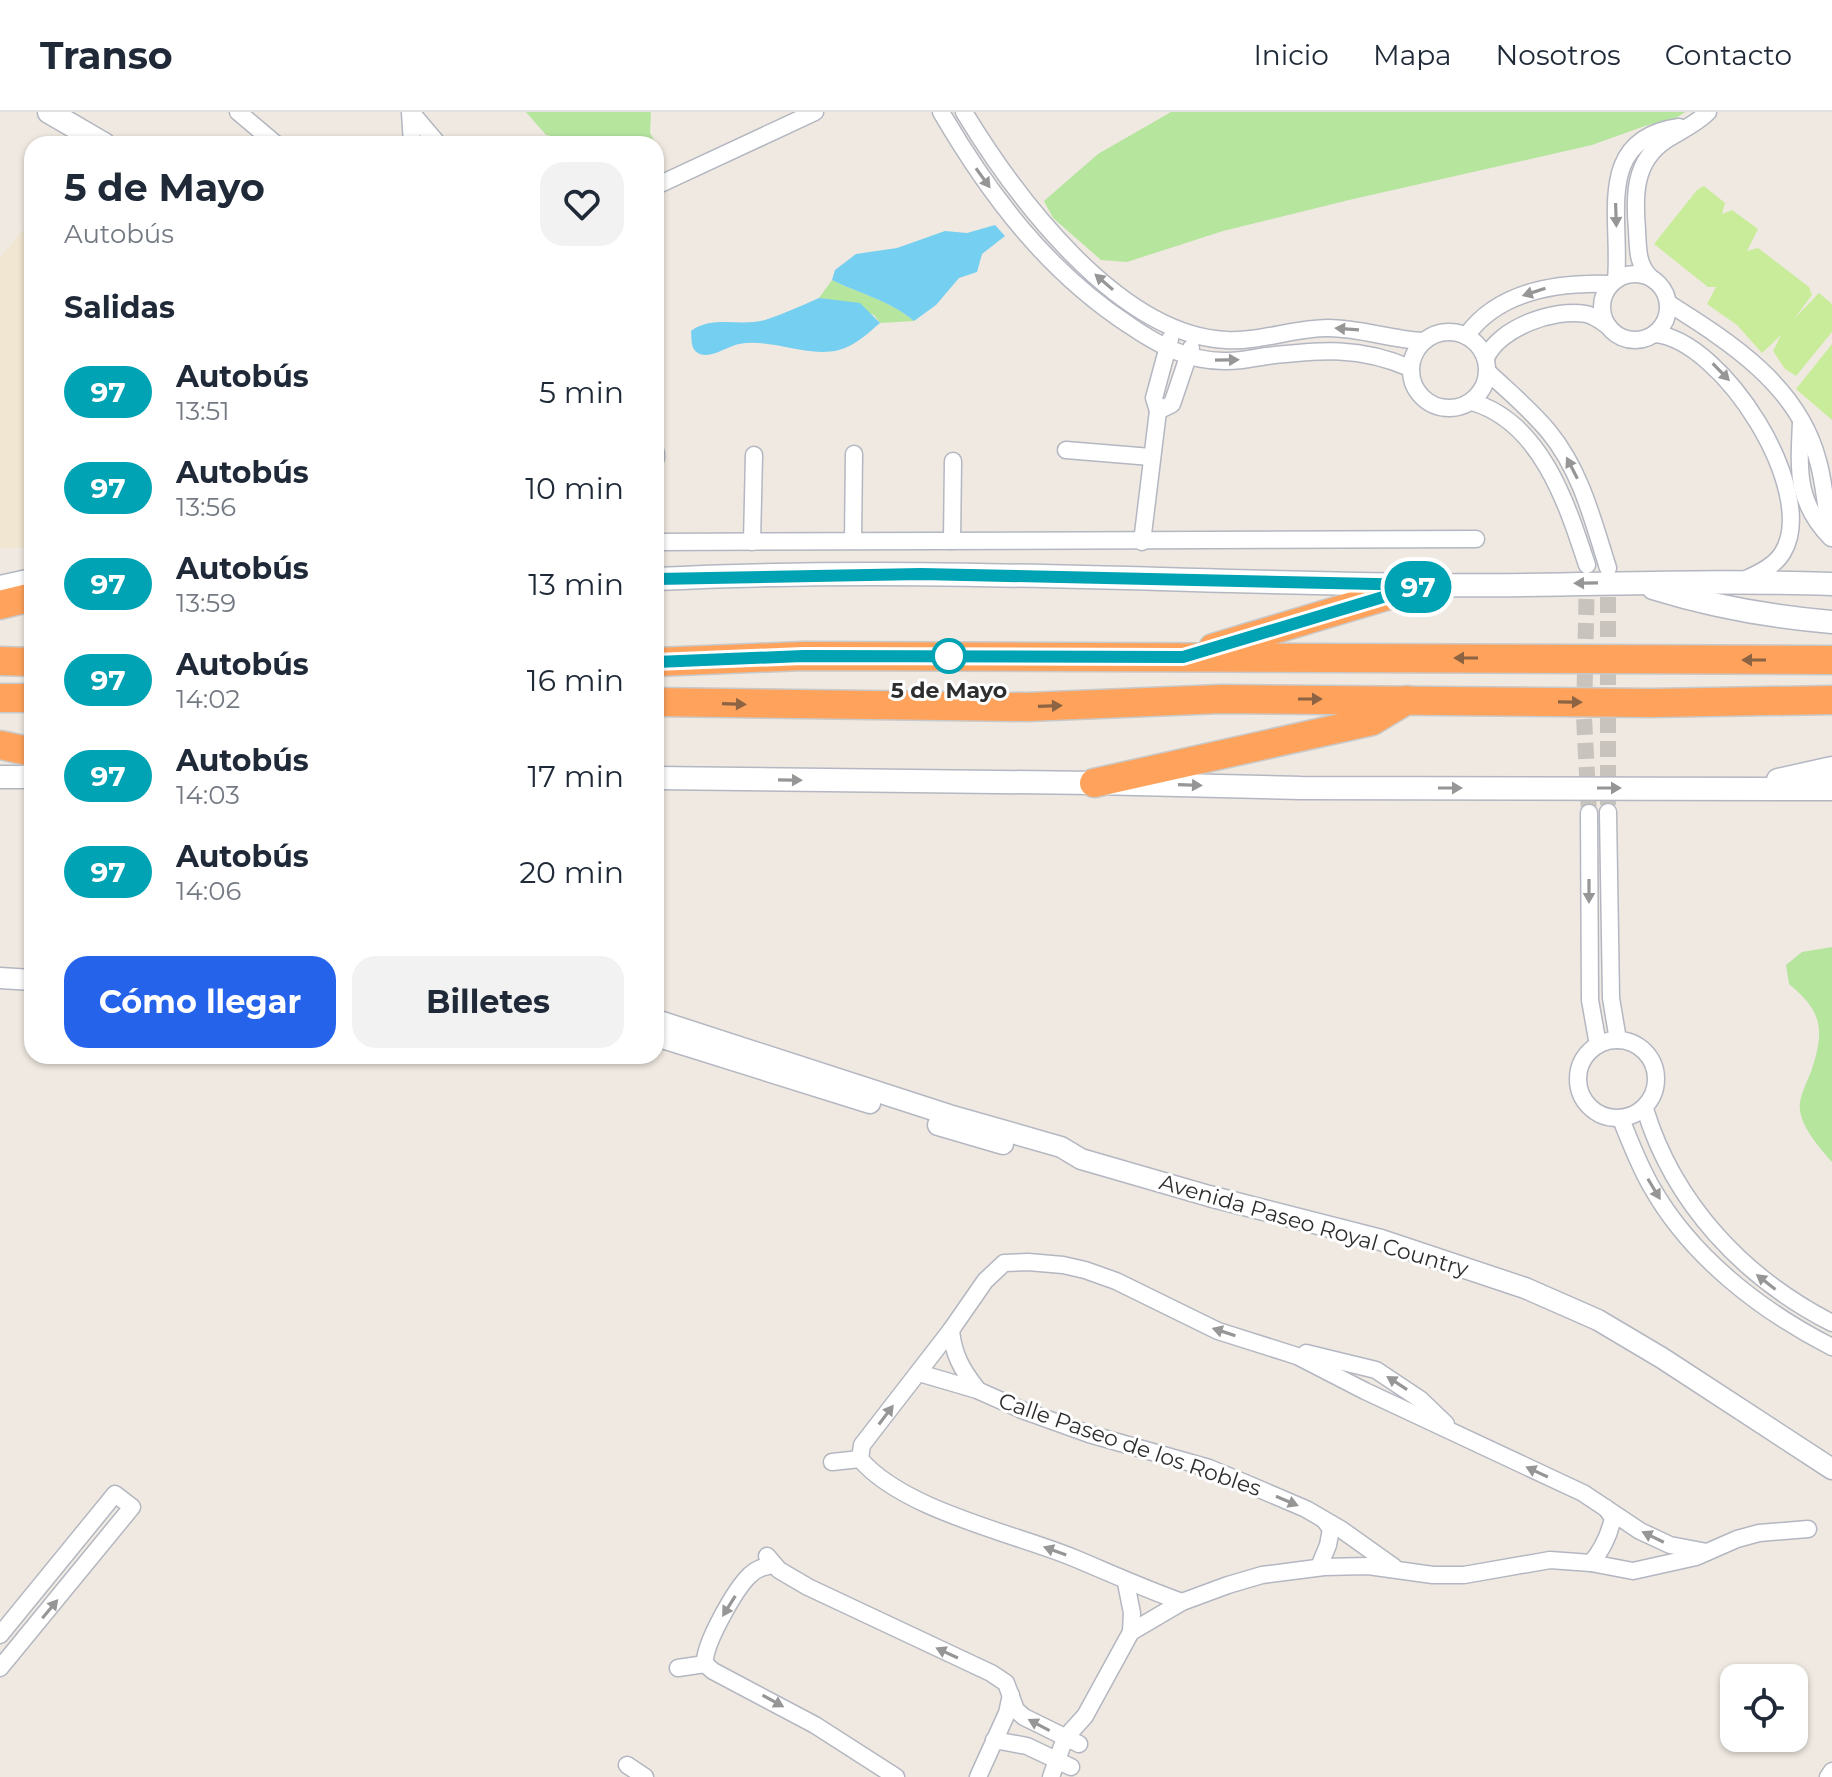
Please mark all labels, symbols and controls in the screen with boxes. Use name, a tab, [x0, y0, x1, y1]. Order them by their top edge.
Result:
text: Transo	[40, 32, 173, 79]
text: Inicio	[1253, 38, 1329, 72]
text: Mapa	[1373, 38, 1452, 72]
text: Nosotros	[1496, 38, 1621, 72]
text: Contacto	[1665, 38, 1792, 72]
button: heart	[540, 162, 624, 246]
text: 5 de Mayo	[64, 164, 265, 211]
one-way arrow	[975, 167, 990, 188]
one-way arrow	[1610, 203, 1623, 228]
text: Autobús	[64, 218, 174, 250]
one-way arrow	[1095, 274, 1115, 291]
one-way arrow	[1522, 286, 1546, 299]
text: Salidas	[64, 289, 175, 326]
one-way arrow	[1335, 323, 1360, 336]
one-way arrow	[1215, 353, 1240, 366]
text: Autobús	[176, 358, 309, 395]
one-way arrow	[1711, 362, 1729, 381]
text: 5 min	[539, 374, 624, 411]
text: 97	[90, 375, 126, 409]
text: 13:51	[176, 395, 230, 427]
text: Autobús	[176, 454, 309, 491]
one-way arrow	[1565, 457, 1578, 480]
text: 10 min	[525, 470, 624, 507]
text: 97	[90, 471, 126, 505]
text: 13:56	[176, 491, 236, 523]
text: Autobús	[176, 550, 309, 587]
line badge: 97	[1382, 561, 1454, 613]
text: 13 min	[528, 566, 624, 603]
text: 97	[90, 567, 126, 601]
text: 97	[1400, 570, 1436, 604]
one-way arrow	[1573, 577, 1598, 589]
text: 13:59	[176, 587, 236, 619]
marker: 5 de Mayo	[932, 639, 966, 673]
text: Autobús	[176, 646, 309, 683]
one-way arrow	[1453, 652, 1478, 664]
one-way arrow	[1741, 654, 1766, 666]
text: 16 min	[527, 662, 624, 699]
text: 97	[90, 663, 126, 697]
place label: 5 de Mayo	[891, 677, 1007, 704]
text: 14:02	[176, 683, 240, 715]
one-way arrow	[1298, 693, 1323, 705]
one-way arrow	[1558, 696, 1583, 708]
one-way arrow	[722, 698, 747, 711]
one-way arrow	[1038, 699, 1063, 712]
text: Autobús	[176, 742, 309, 779]
text: 17 min	[527, 758, 624, 795]
text: 97	[90, 759, 126, 793]
one-way arrow	[778, 773, 803, 786]
text: 14:03	[176, 779, 240, 811]
one-way arrow	[1178, 779, 1203, 792]
one-way arrow	[1438, 782, 1463, 794]
one-way arrow	[1597, 782, 1622, 794]
text: Autobús	[176, 838, 309, 875]
text: 20 min	[519, 854, 624, 891]
text: 97	[90, 855, 126, 889]
text: 14:06	[176, 875, 241, 907]
one-way arrow	[1583, 879, 1595, 904]
button: Cómo llegar	[64, 956, 336, 1048]
button: Billetes	[352, 956, 624, 1048]
street label: Avenida Paseo Royal Country	[1156, 1168, 1472, 1283]
one-way arrow	[1647, 1178, 1661, 1200]
one-way arrow	[1756, 1274, 1776, 1290]
one-way arrow	[1211, 1325, 1235, 1337]
one-way arrow	[1386, 1376, 1408, 1390]
street label: Calle Paseo de los Robles	[995, 1387, 1265, 1502]
one-way arrow	[878, 1405, 894, 1425]
one-way arrow	[1525, 1465, 1549, 1479]
one-way arrow	[1276, 1494, 1299, 1507]
one-way arrow	[1642, 1531, 1665, 1544]
one-way arrow	[1043, 1544, 1067, 1557]
one-way arrow	[722, 1596, 737, 1617]
one-way arrow	[41, 1599, 58, 1619]
one-way arrow	[935, 1646, 959, 1660]
map controls	[1720, 1664, 1808, 1752]
button: locate	[1720, 1664, 1808, 1752]
one-way arrow	[762, 1694, 784, 1708]
one-way arrow	[1028, 1718, 1050, 1732]

